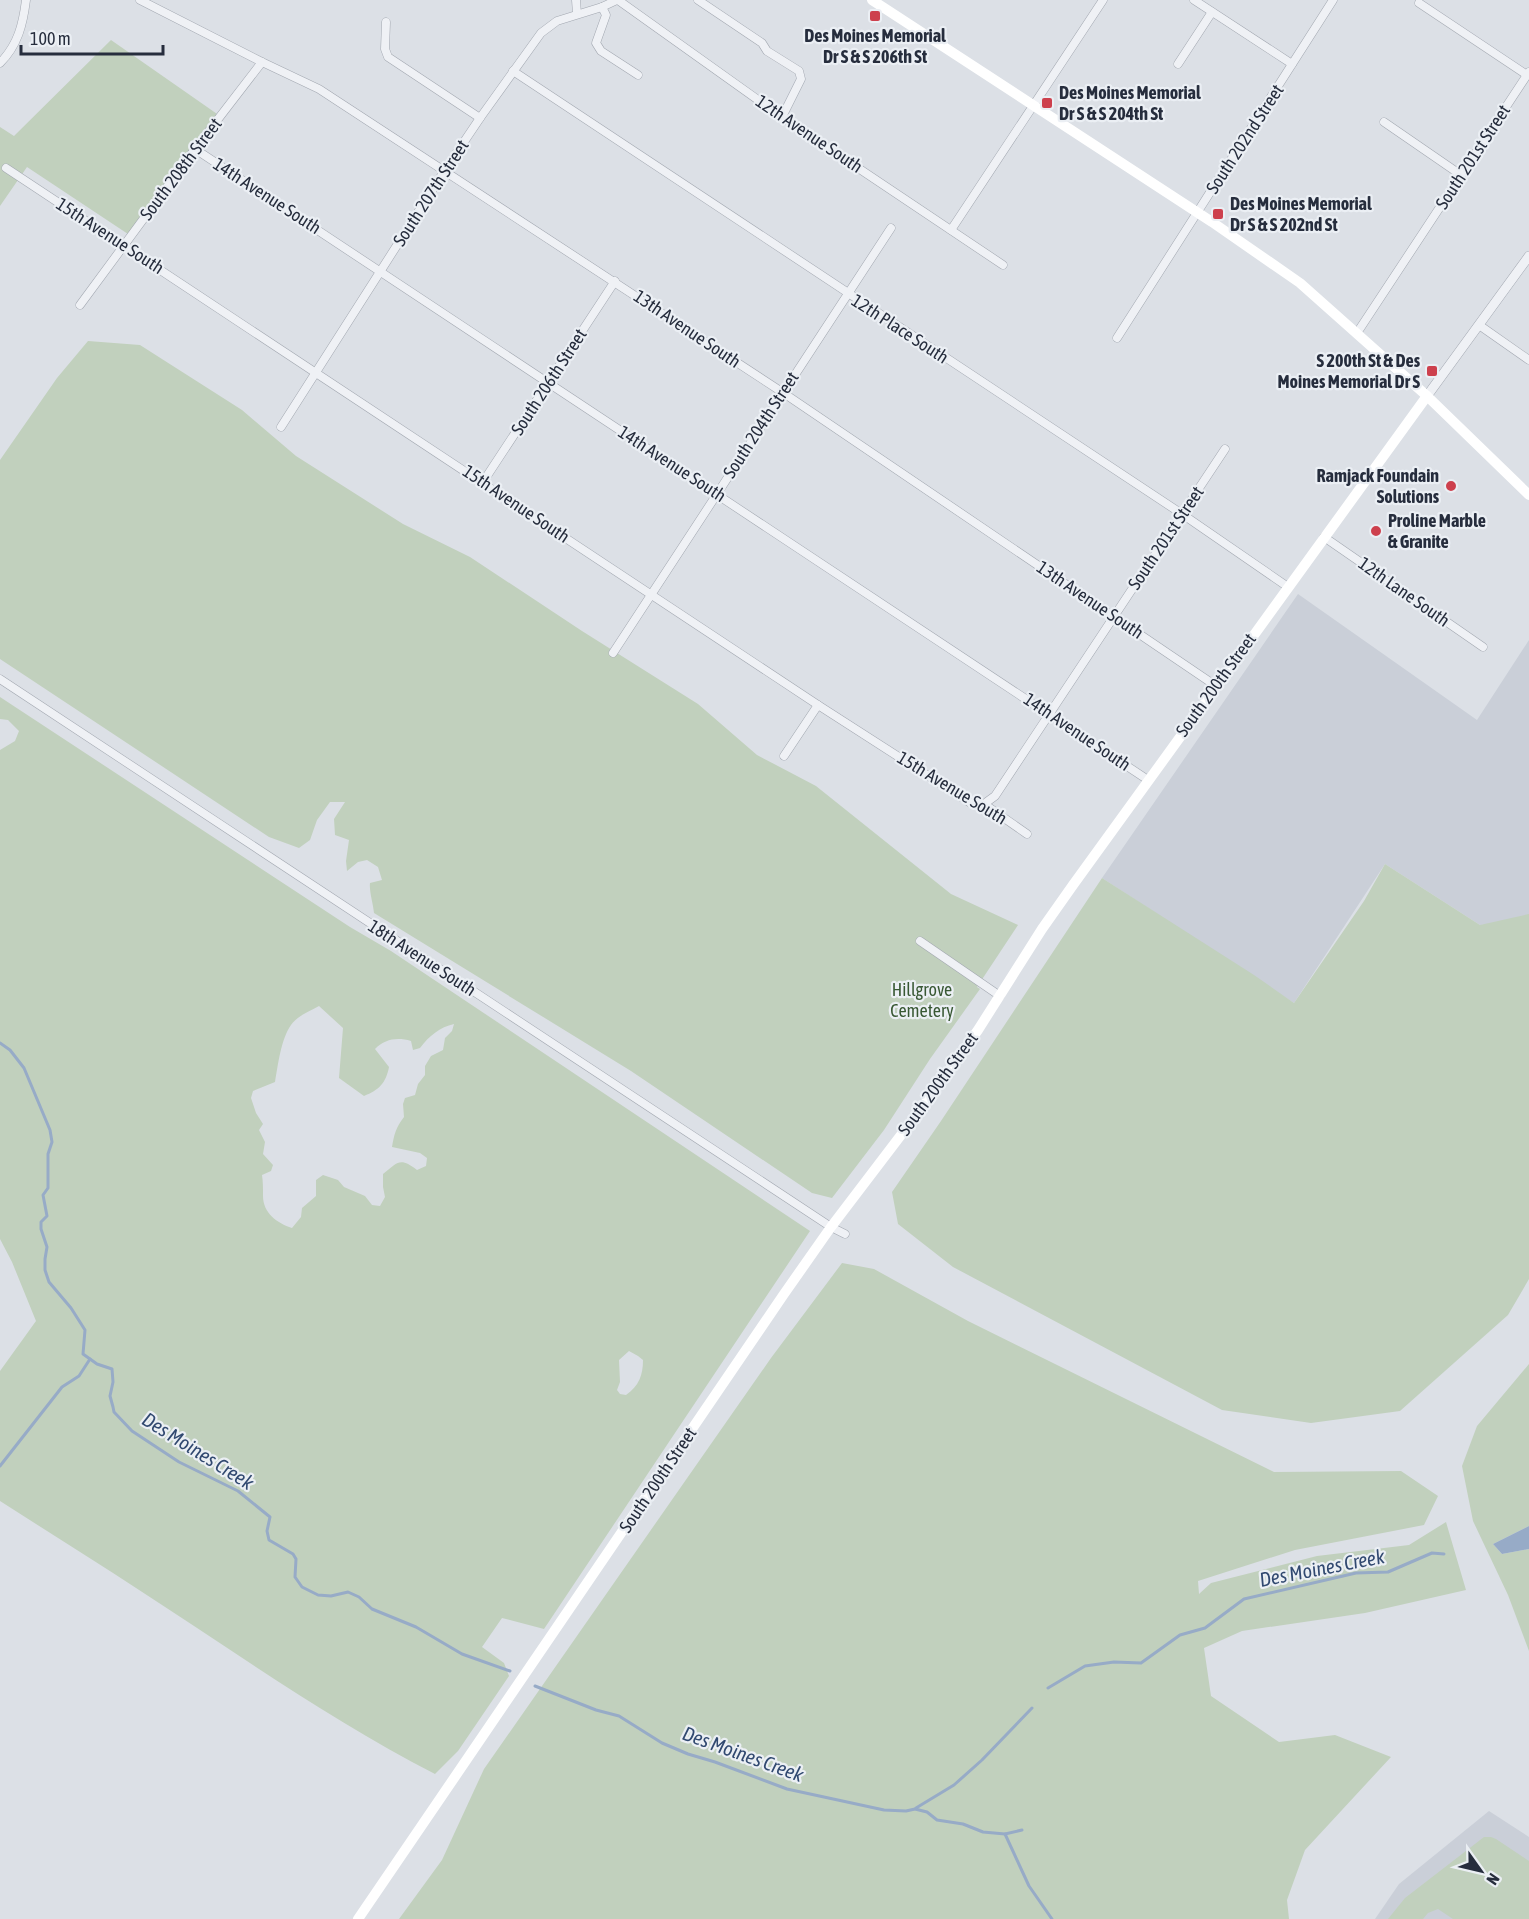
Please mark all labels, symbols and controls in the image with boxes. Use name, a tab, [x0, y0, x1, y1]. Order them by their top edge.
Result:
marker: Des Moines Memorial Dr S & S 206th St	[868, 9, 882, 23]
scale bar	[21, 18, 164, 56]
place label: Des Moines Memorial Dr S & S 206th St	[804, 25, 946, 67]
text: 100 m	[30, 28, 71, 49]
street label: South 202nd Street	[1202, 80, 1288, 197]
place label: Des Moines Memorial Dr S & S 204th St	[1059, 82, 1201, 124]
street label: 12th Avenue South	[752, 90, 867, 177]
marker: Des Moines Memorial Dr S & S 204th St	[1040, 96, 1054, 110]
street label: South 201st Street	[1431, 101, 1514, 213]
street label: South 208th Street	[135, 114, 226, 224]
street label: South 207th Street	[388, 136, 473, 250]
street label: 14th Avenue South	[209, 153, 325, 238]
street label: 15th Avenue South	[52, 193, 168, 278]
place label: Des Moines Memorial Dr S & S 202nd St	[1230, 193, 1372, 235]
marker: Des Moines Memorial Dr S & S 202nd St	[1211, 207, 1225, 221]
street label: 13th Avenue South	[630, 285, 745, 372]
street label: 12th Place South	[848, 289, 953, 368]
street label: South 206th Street	[506, 325, 591, 439]
place label: S 200th St & Des Moines Memorial Dr S	[1277, 350, 1421, 392]
marker: S 200th St & Des Moines Memorial Dr S	[1425, 364, 1439, 378]
street label: South 204th Street	[718, 368, 803, 482]
street label: 14th Avenue South	[614, 421, 730, 506]
street label: 15th Avenue South	[459, 460, 574, 547]
place label: Ramjack Foundain Solutions	[1317, 465, 1440, 507]
marker: Ramjack Foundain Solutions	[1444, 479, 1458, 493]
street label: South 201st Street	[1123, 482, 1208, 593]
place label: Proline Marble & Granite	[1388, 510, 1486, 552]
marker: Proline Marble & Granite	[1369, 524, 1383, 538]
street label: 12th Lane South	[1355, 552, 1454, 631]
street label: 13th Avenue South	[1033, 556, 1148, 643]
street label: South 200th Street	[1171, 629, 1260, 740]
street label: 14th Avenue South	[1020, 688, 1135, 775]
street label: 15th Avenue South	[894, 747, 1011, 829]
street label: 18th Avenue South	[364, 915, 480, 1000]
park label: Hillgrove Cemetery	[890, 979, 954, 1021]
street label: South 200th Street	[893, 1028, 982, 1139]
water label: Des Moines Creek	[138, 1407, 258, 1494]
street label: South 200th Street	[615, 1423, 701, 1536]
water label: Des Moines Creek	[1257, 1544, 1387, 1591]
water label: Des Moines Creek	[680, 1721, 807, 1786]
north arrow	[1451, 1841, 1511, 1901]
text: N	[1483, 1870, 1504, 1888]

